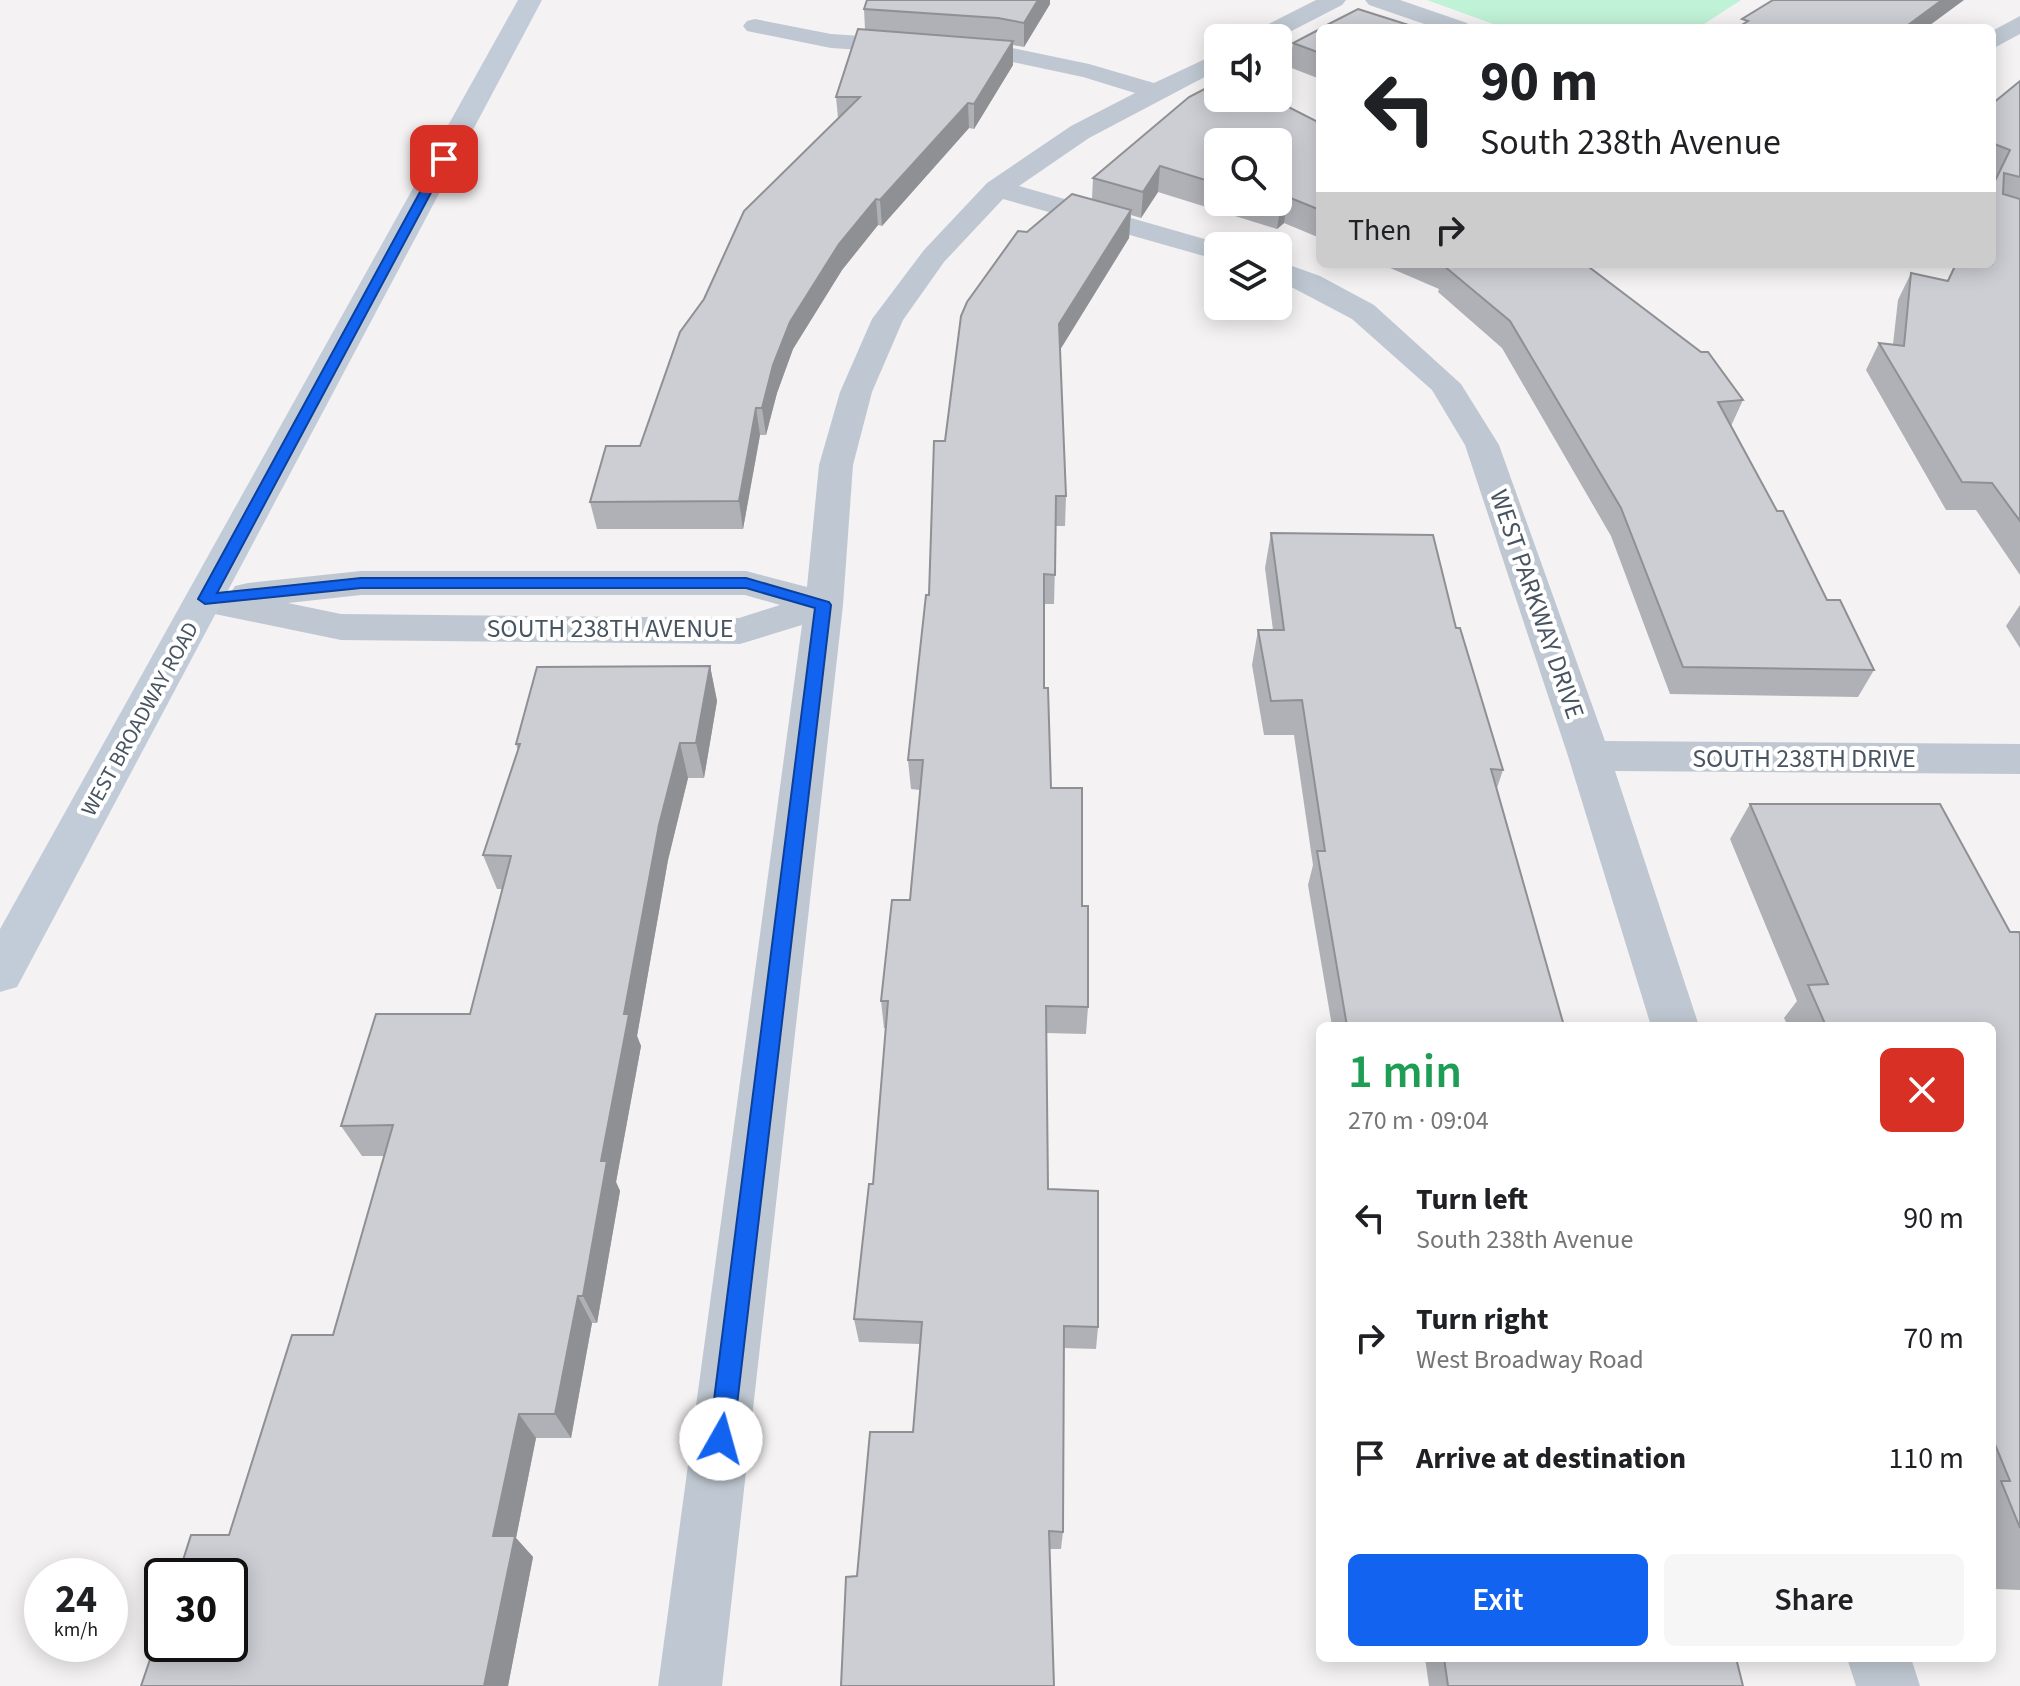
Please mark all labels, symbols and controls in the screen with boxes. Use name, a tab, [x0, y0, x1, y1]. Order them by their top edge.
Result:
map controls	[1204, 24, 1292, 320]
button: sound	[1204, 24, 1292, 112]
text: 90 m	[1480, 43, 1598, 122]
icon: left	[1348, 56, 1452, 160]
text: South 238th Avenue	[1480, 117, 1781, 168]
pin	[410, 125, 478, 193]
button: search	[1204, 128, 1292, 216]
icon: arrive	[422, 137, 466, 181]
icon: right	[1428, 208, 1472, 252]
text: Then	[1348, 209, 1412, 252]
button: layers	[1204, 232, 1292, 320]
street label: WEST PARKWAY DRIVE	[1480, 484, 1594, 724]
street label: SOUTH 238TH AVENUE	[486, 610, 734, 647]
street label: WEST BROADWAY ROAD	[73, 616, 207, 822]
street label: SOUTH 238TH DRIVE	[1692, 740, 1916, 777]
text: 1 min	[1348, 1038, 1462, 1106]
button: close	[1880, 1048, 1964, 1132]
text: 270 m · 09:04	[1348, 1102, 1489, 1139]
text: Turn left	[1416, 1178, 1528, 1221]
icon: left	[1348, 1196, 1392, 1240]
text: 90 m	[1903, 1197, 1964, 1240]
text: South 238th Avenue	[1416, 1221, 1633, 1258]
text: Turn right	[1416, 1298, 1548, 1341]
icon: right	[1348, 1316, 1392, 1360]
text: 70 m	[1903, 1317, 1964, 1360]
text: West Broadway Road	[1416, 1341, 1644, 1378]
position arrow	[679, 1397, 763, 1481]
icon: arrive	[1348, 1436, 1392, 1480]
text: Arrive at destination	[1416, 1437, 1686, 1480]
text: 110 m	[1888, 1437, 1964, 1480]
button: Exit	[1348, 1554, 1648, 1646]
button: Share	[1664, 1554, 1964, 1646]
speed limit sign: 30	[144, 1558, 248, 1662]
text: 24	[55, 1571, 97, 1628]
text: km/h	[54, 1616, 98, 1644]

